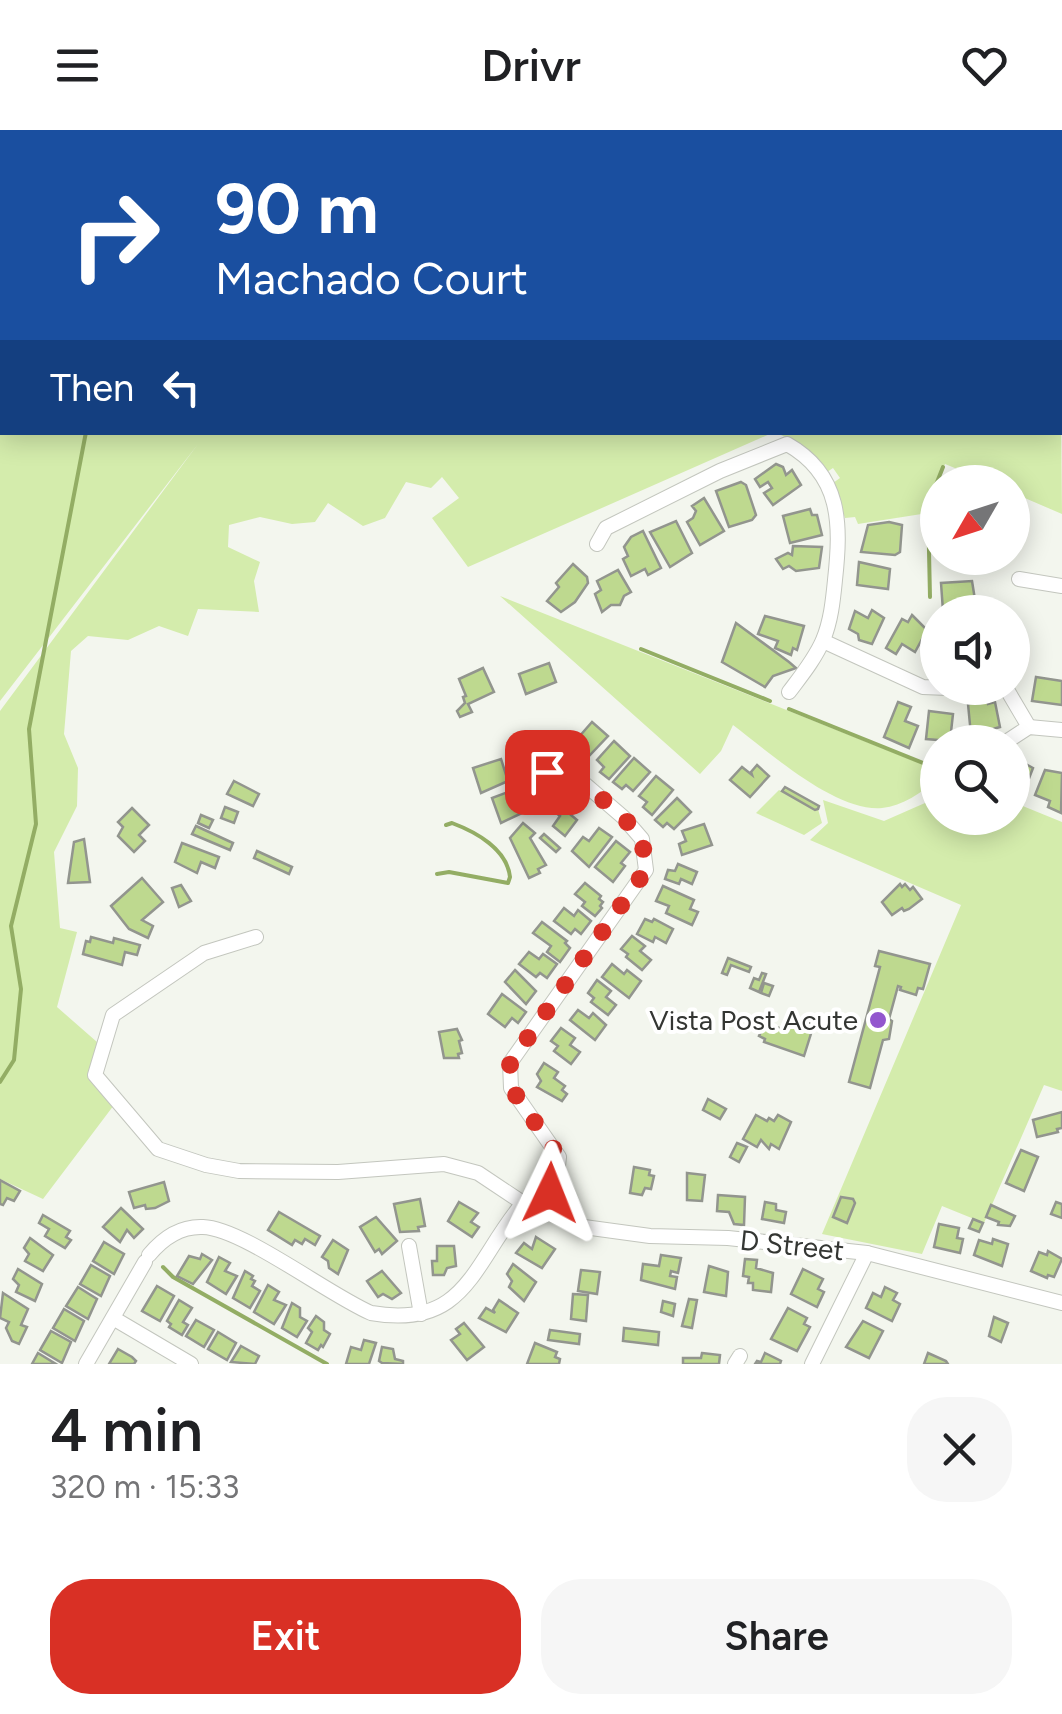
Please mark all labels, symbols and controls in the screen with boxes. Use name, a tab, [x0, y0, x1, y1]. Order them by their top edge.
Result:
icon: menu	[50, 38, 105, 93]
text: Drivr	[481, 38, 581, 92]
icon: heart	[957, 38, 1012, 93]
text: 90 m	[215, 166, 379, 251]
icon: right	[50, 170, 180, 300]
text: Machado Court	[215, 251, 528, 305]
icon: left	[154, 360, 209, 415]
text: Then	[50, 365, 134, 411]
north arrow	[920, 465, 1030, 575]
map controls	[920, 465, 1030, 835]
button: sound	[920, 595, 1030, 705]
button: search	[920, 725, 1030, 835]
pin	[505, 730, 590, 815]
icon: arrive	[520, 745, 575, 800]
place label: Vista Post Acute	[649, 1003, 858, 1037]
marker: Vista Post Acute	[867, 1009, 889, 1031]
position arrow	[498, 1141, 602, 1245]
street label: D Street	[738, 1223, 846, 1267]
text: 4 min	[50, 1394, 203, 1466]
button: close	[907, 1397, 1012, 1502]
text: 320 m · 15:33	[50, 1468, 239, 1506]
button: Exit	[50, 1579, 521, 1694]
button: Share	[541, 1579, 1012, 1694]

